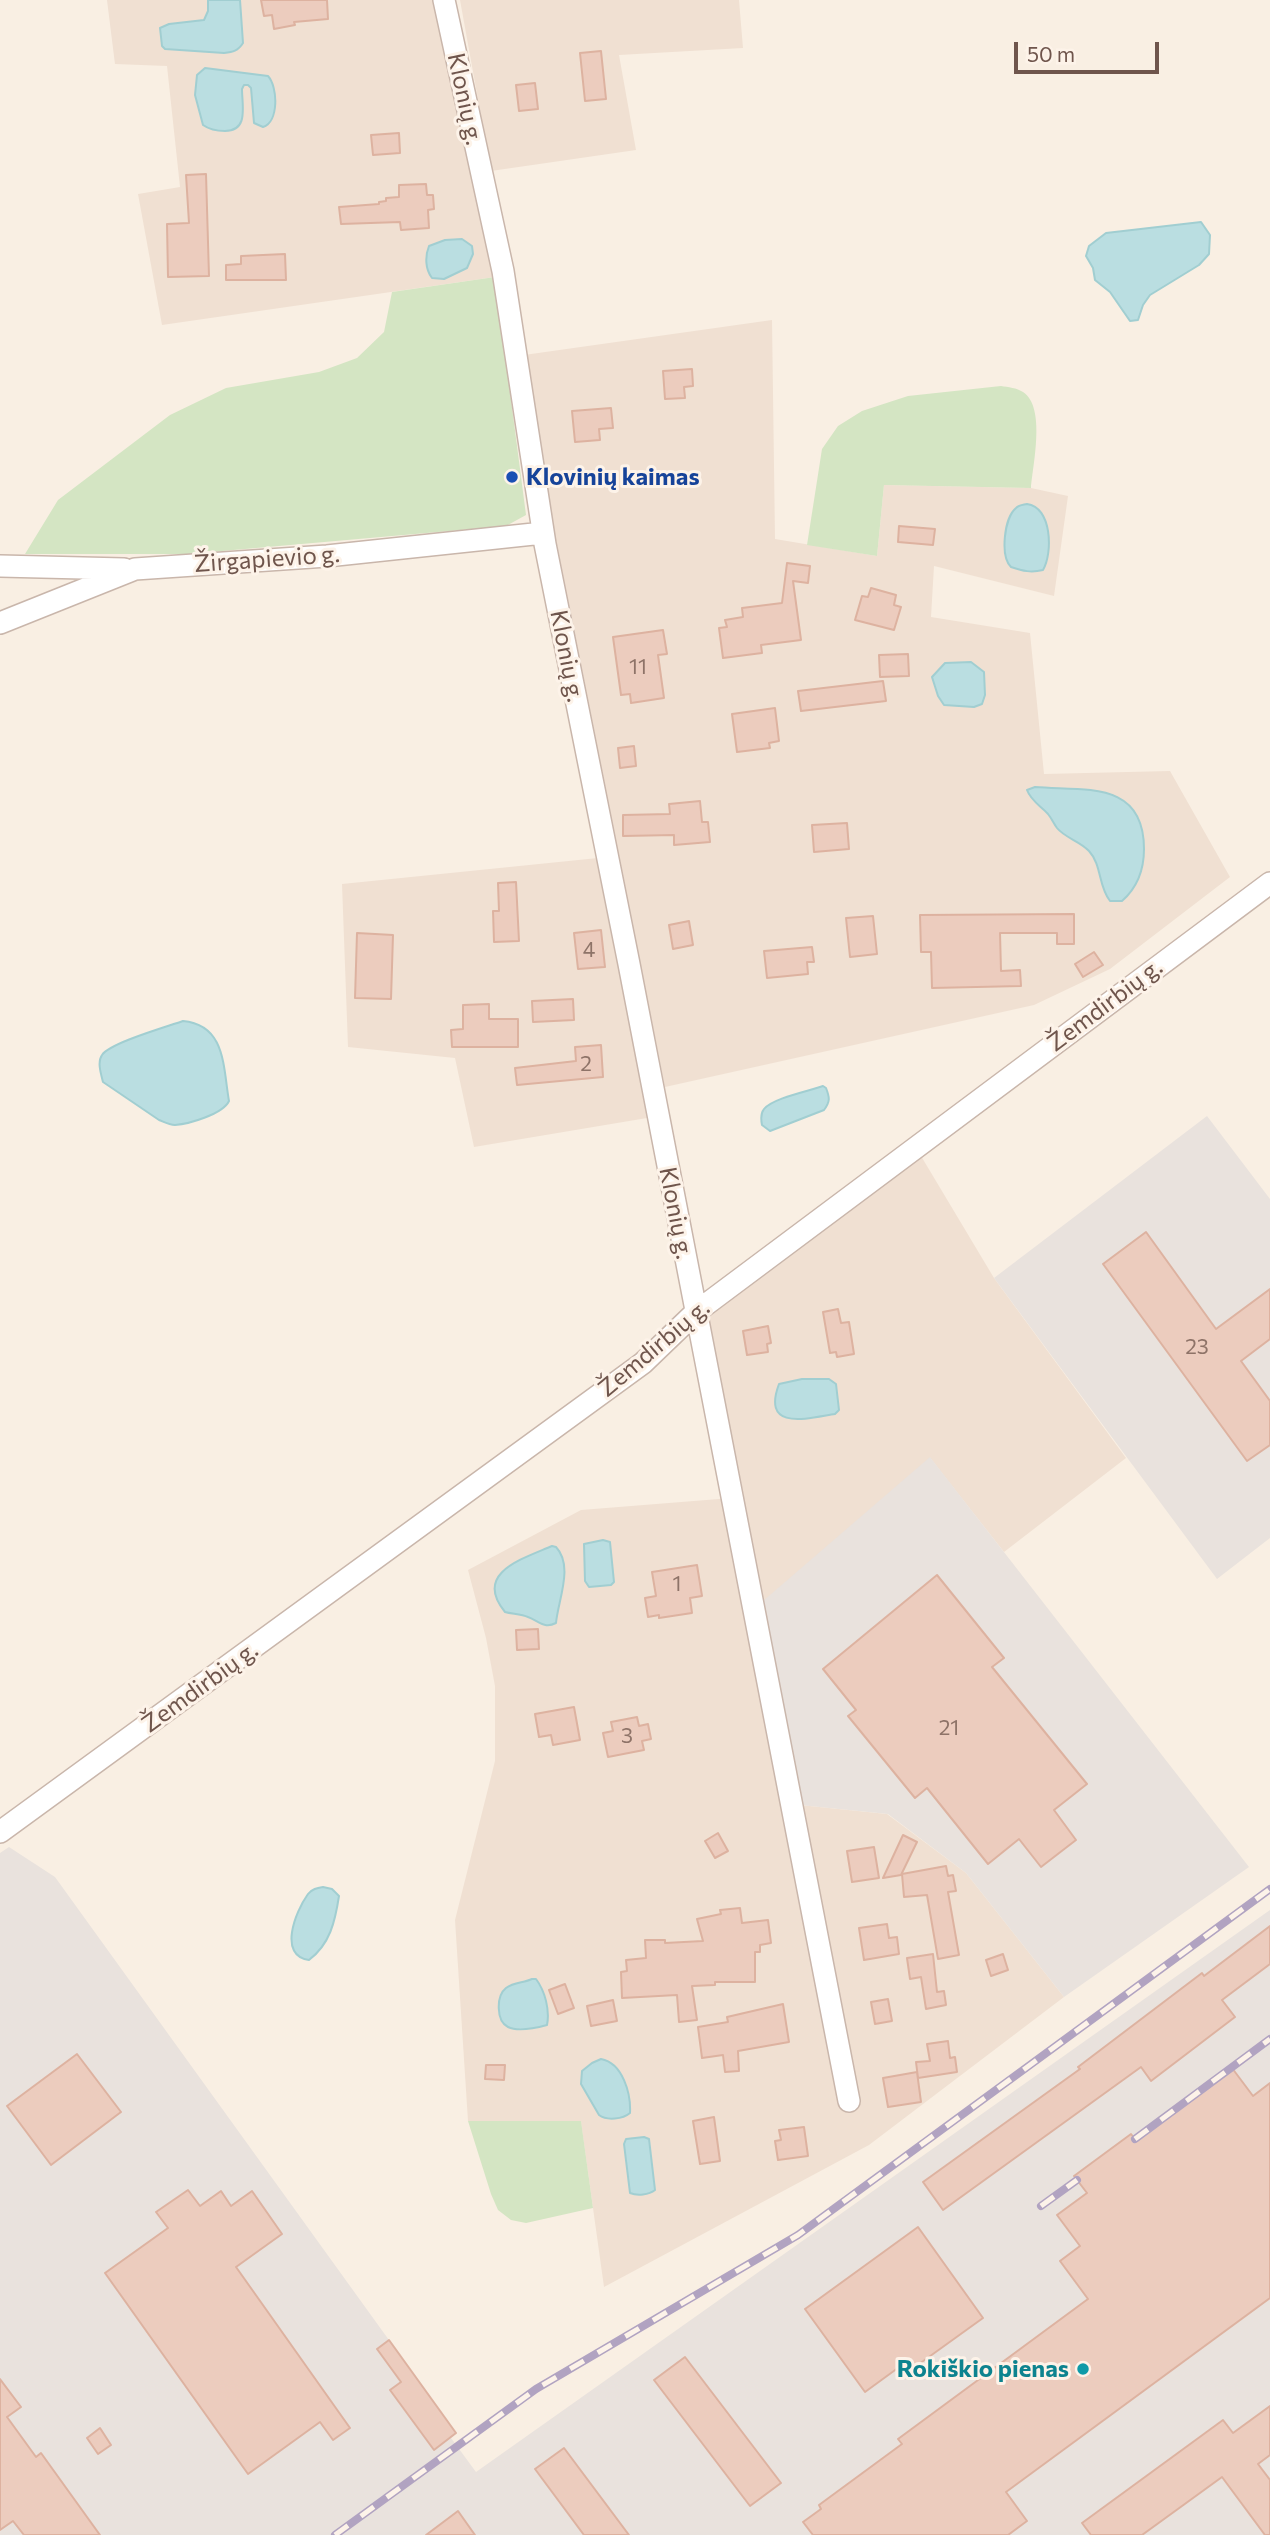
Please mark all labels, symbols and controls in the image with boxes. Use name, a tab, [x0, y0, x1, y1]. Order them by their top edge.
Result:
scale bar	[1018, 28, 1163, 72]
text: 50 m	[1027, 41, 1075, 66]
street label: Klonių g.	[441, 50, 489, 148]
place label: Klovinių kaimas	[526, 463, 700, 491]
marker: Klovinių kaimas	[504, 469, 520, 485]
street label: Žirgapievio g.	[193, 540, 341, 578]
street label: Klonių g.	[544, 608, 590, 704]
house number: 11	[629, 654, 647, 680]
house number: 4	[583, 937, 595, 963]
street label: Žemdirbių g.	[1042, 952, 1168, 1058]
house number: 2	[580, 1051, 592, 1077]
street label: Klonių g.	[653, 1165, 699, 1261]
street label: Žemdirbių g.	[593, 1293, 715, 1403]
house number: 23	[1185, 1334, 1209, 1360]
house number: 1	[673, 1571, 681, 1597]
street label: Žemdirbių g.	[136, 1635, 264, 1739]
house number: 21	[939, 1715, 959, 1741]
house number: 3	[621, 1723, 633, 1749]
place label: Rokiškio pienas	[897, 2355, 1069, 2383]
marker: Rokiškio pienas	[1075, 2361, 1091, 2377]

